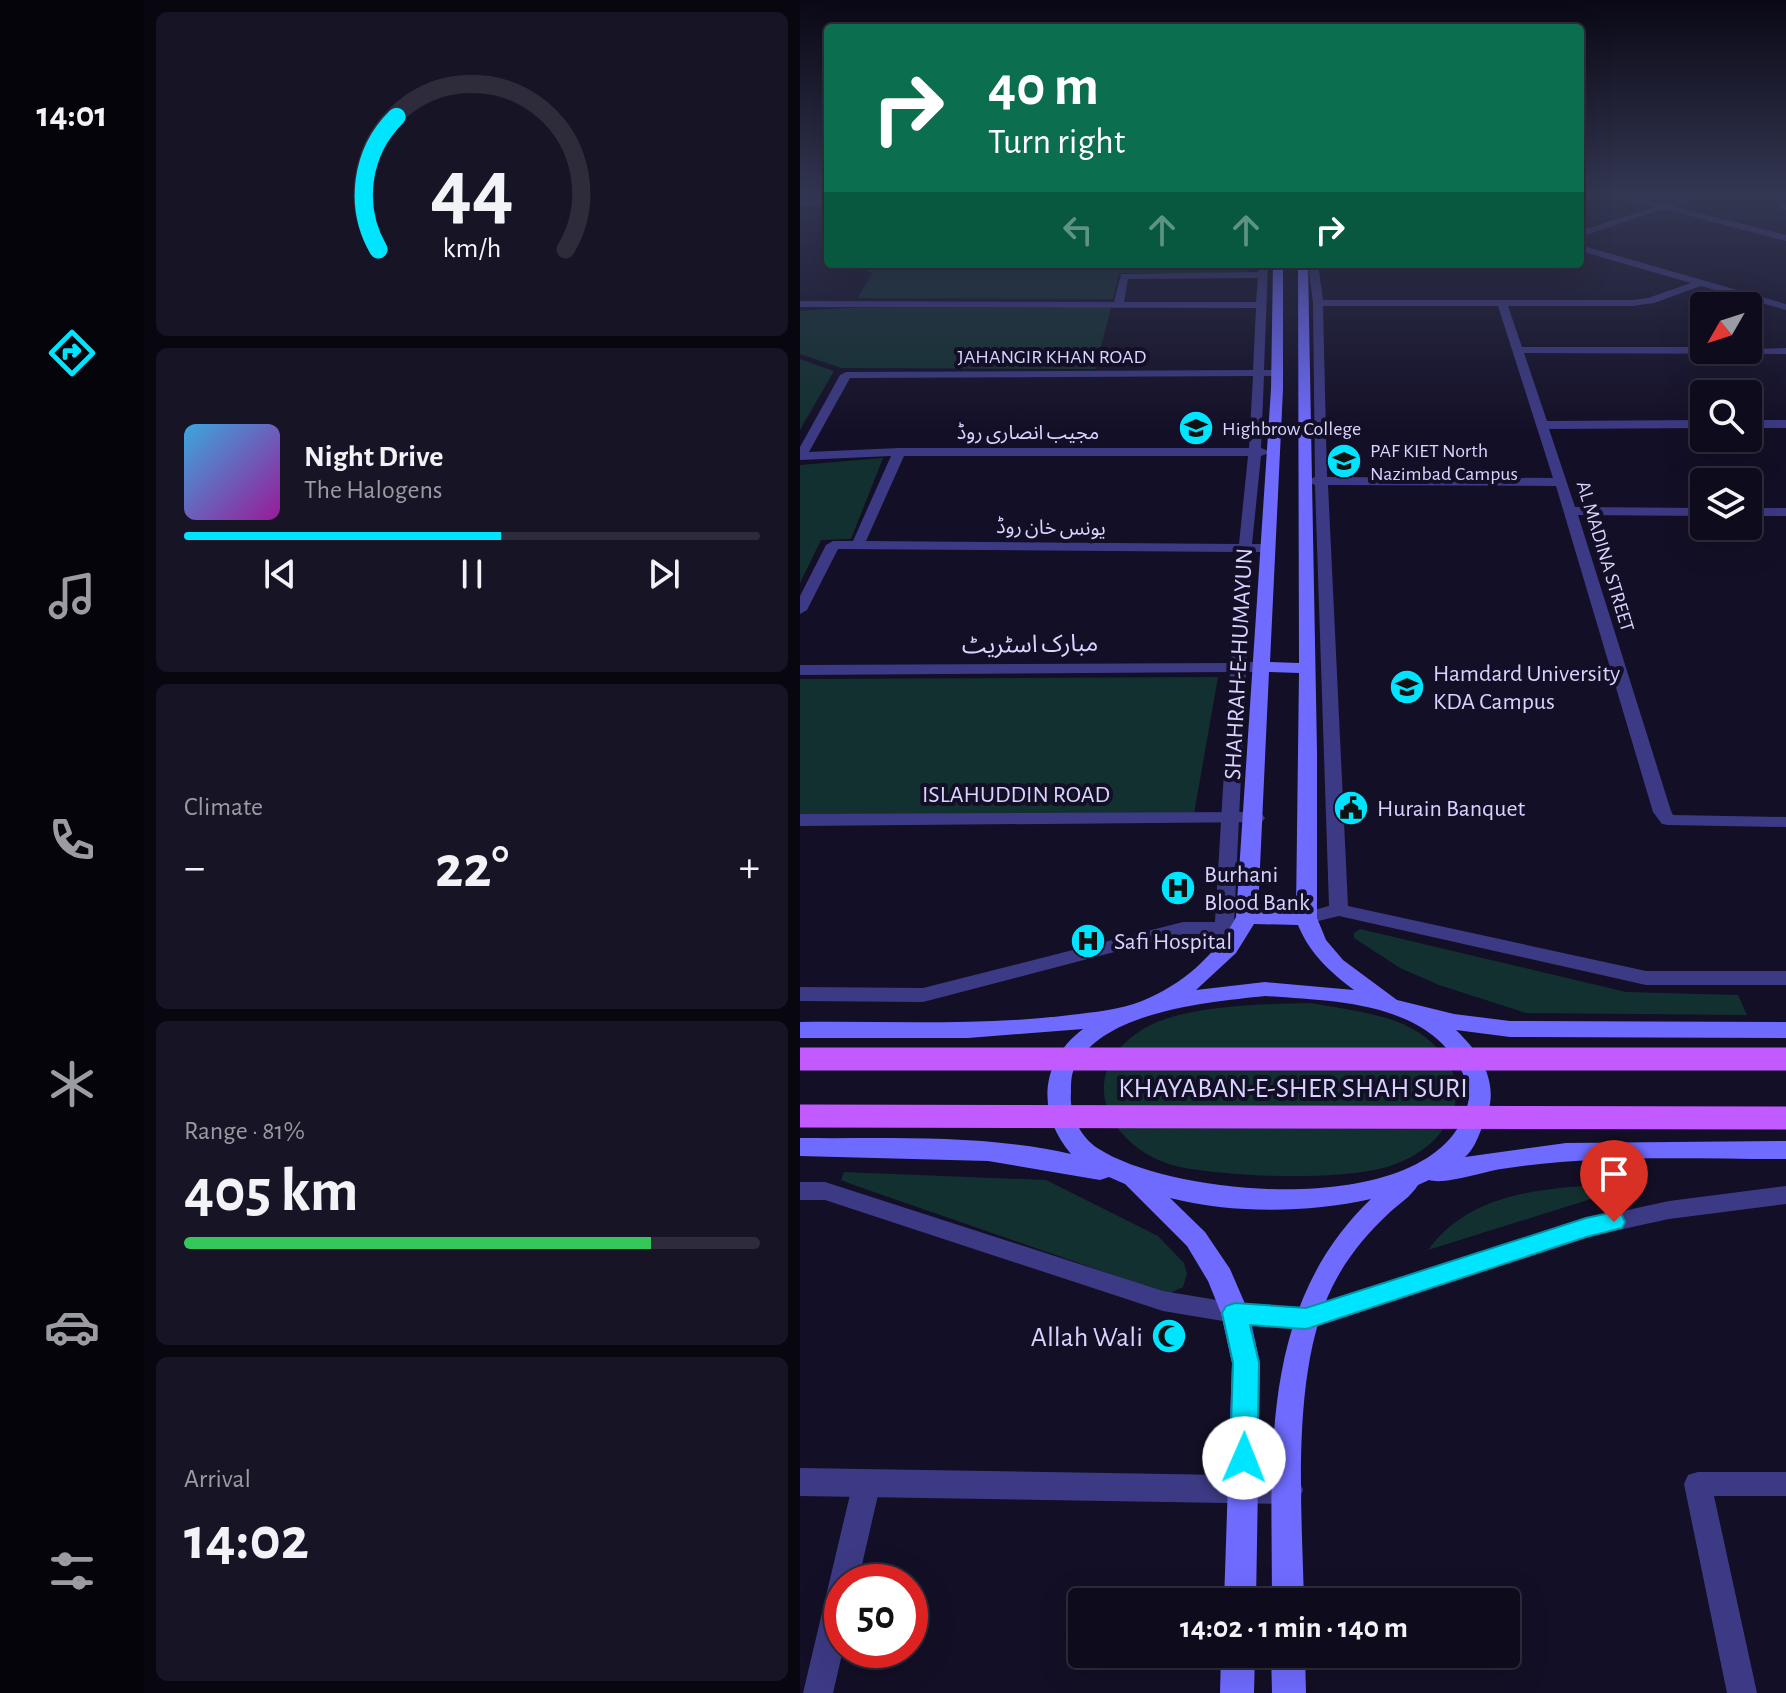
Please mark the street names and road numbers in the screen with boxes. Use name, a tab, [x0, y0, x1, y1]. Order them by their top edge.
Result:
street label: JAHANGIR KHAN ROAD	[957, 347, 1147, 367]
street label: مجیب انصاری روڈ	[957, 422, 1099, 444]
street label: AL MADINA STREET	[1573, 479, 1638, 634]
street label: یونس خان روڈ	[996, 517, 1106, 540]
street label: SHAHRAH-E-HUMAYUN	[1221, 547, 1257, 781]
street label: مبارک اسٹریٹ	[962, 632, 1098, 659]
street label: ISLAHUDDIN ROAD	[922, 783, 1110, 807]
street label: KHAYABAN-E-SHER SHAH SURI	[1118, 1075, 1468, 1103]

